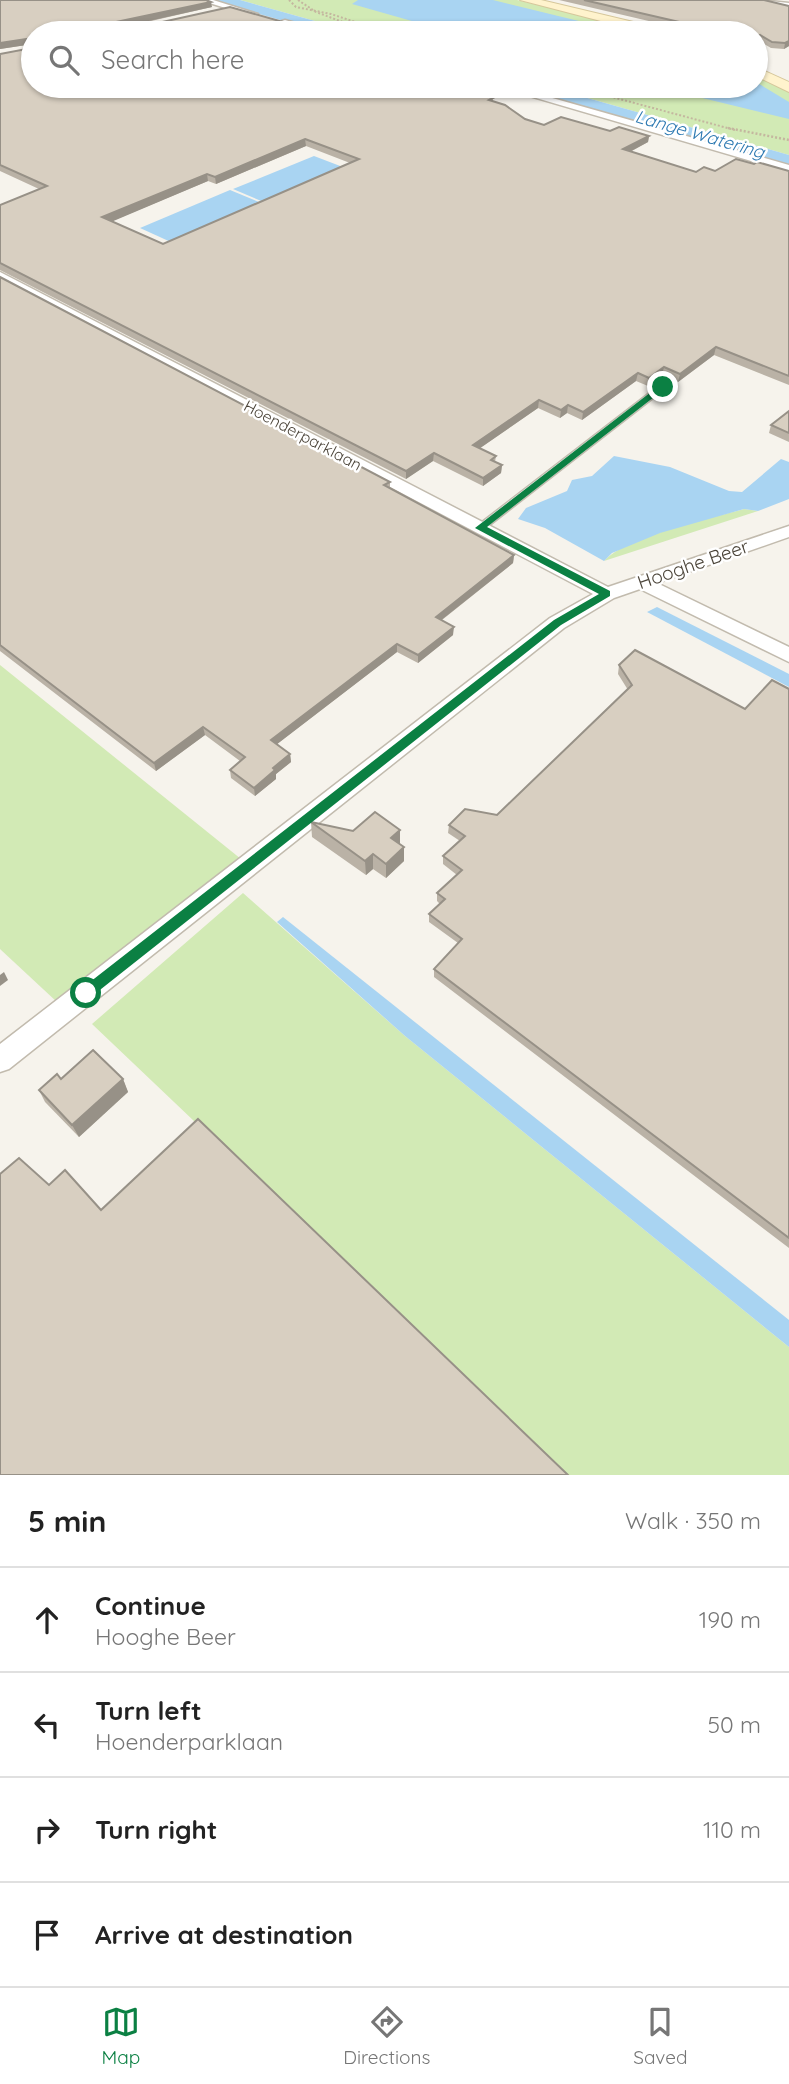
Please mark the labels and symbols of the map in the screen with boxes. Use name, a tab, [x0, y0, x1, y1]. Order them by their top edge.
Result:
water label: Lange Watering	[633, 105, 769, 164]
route end	[647, 371, 678, 402]
street label: Hoenderparklaan	[241, 395, 365, 475]
street label: Hooghe Beer	[634, 533, 753, 594]
route start	[70, 977, 101, 1008]

